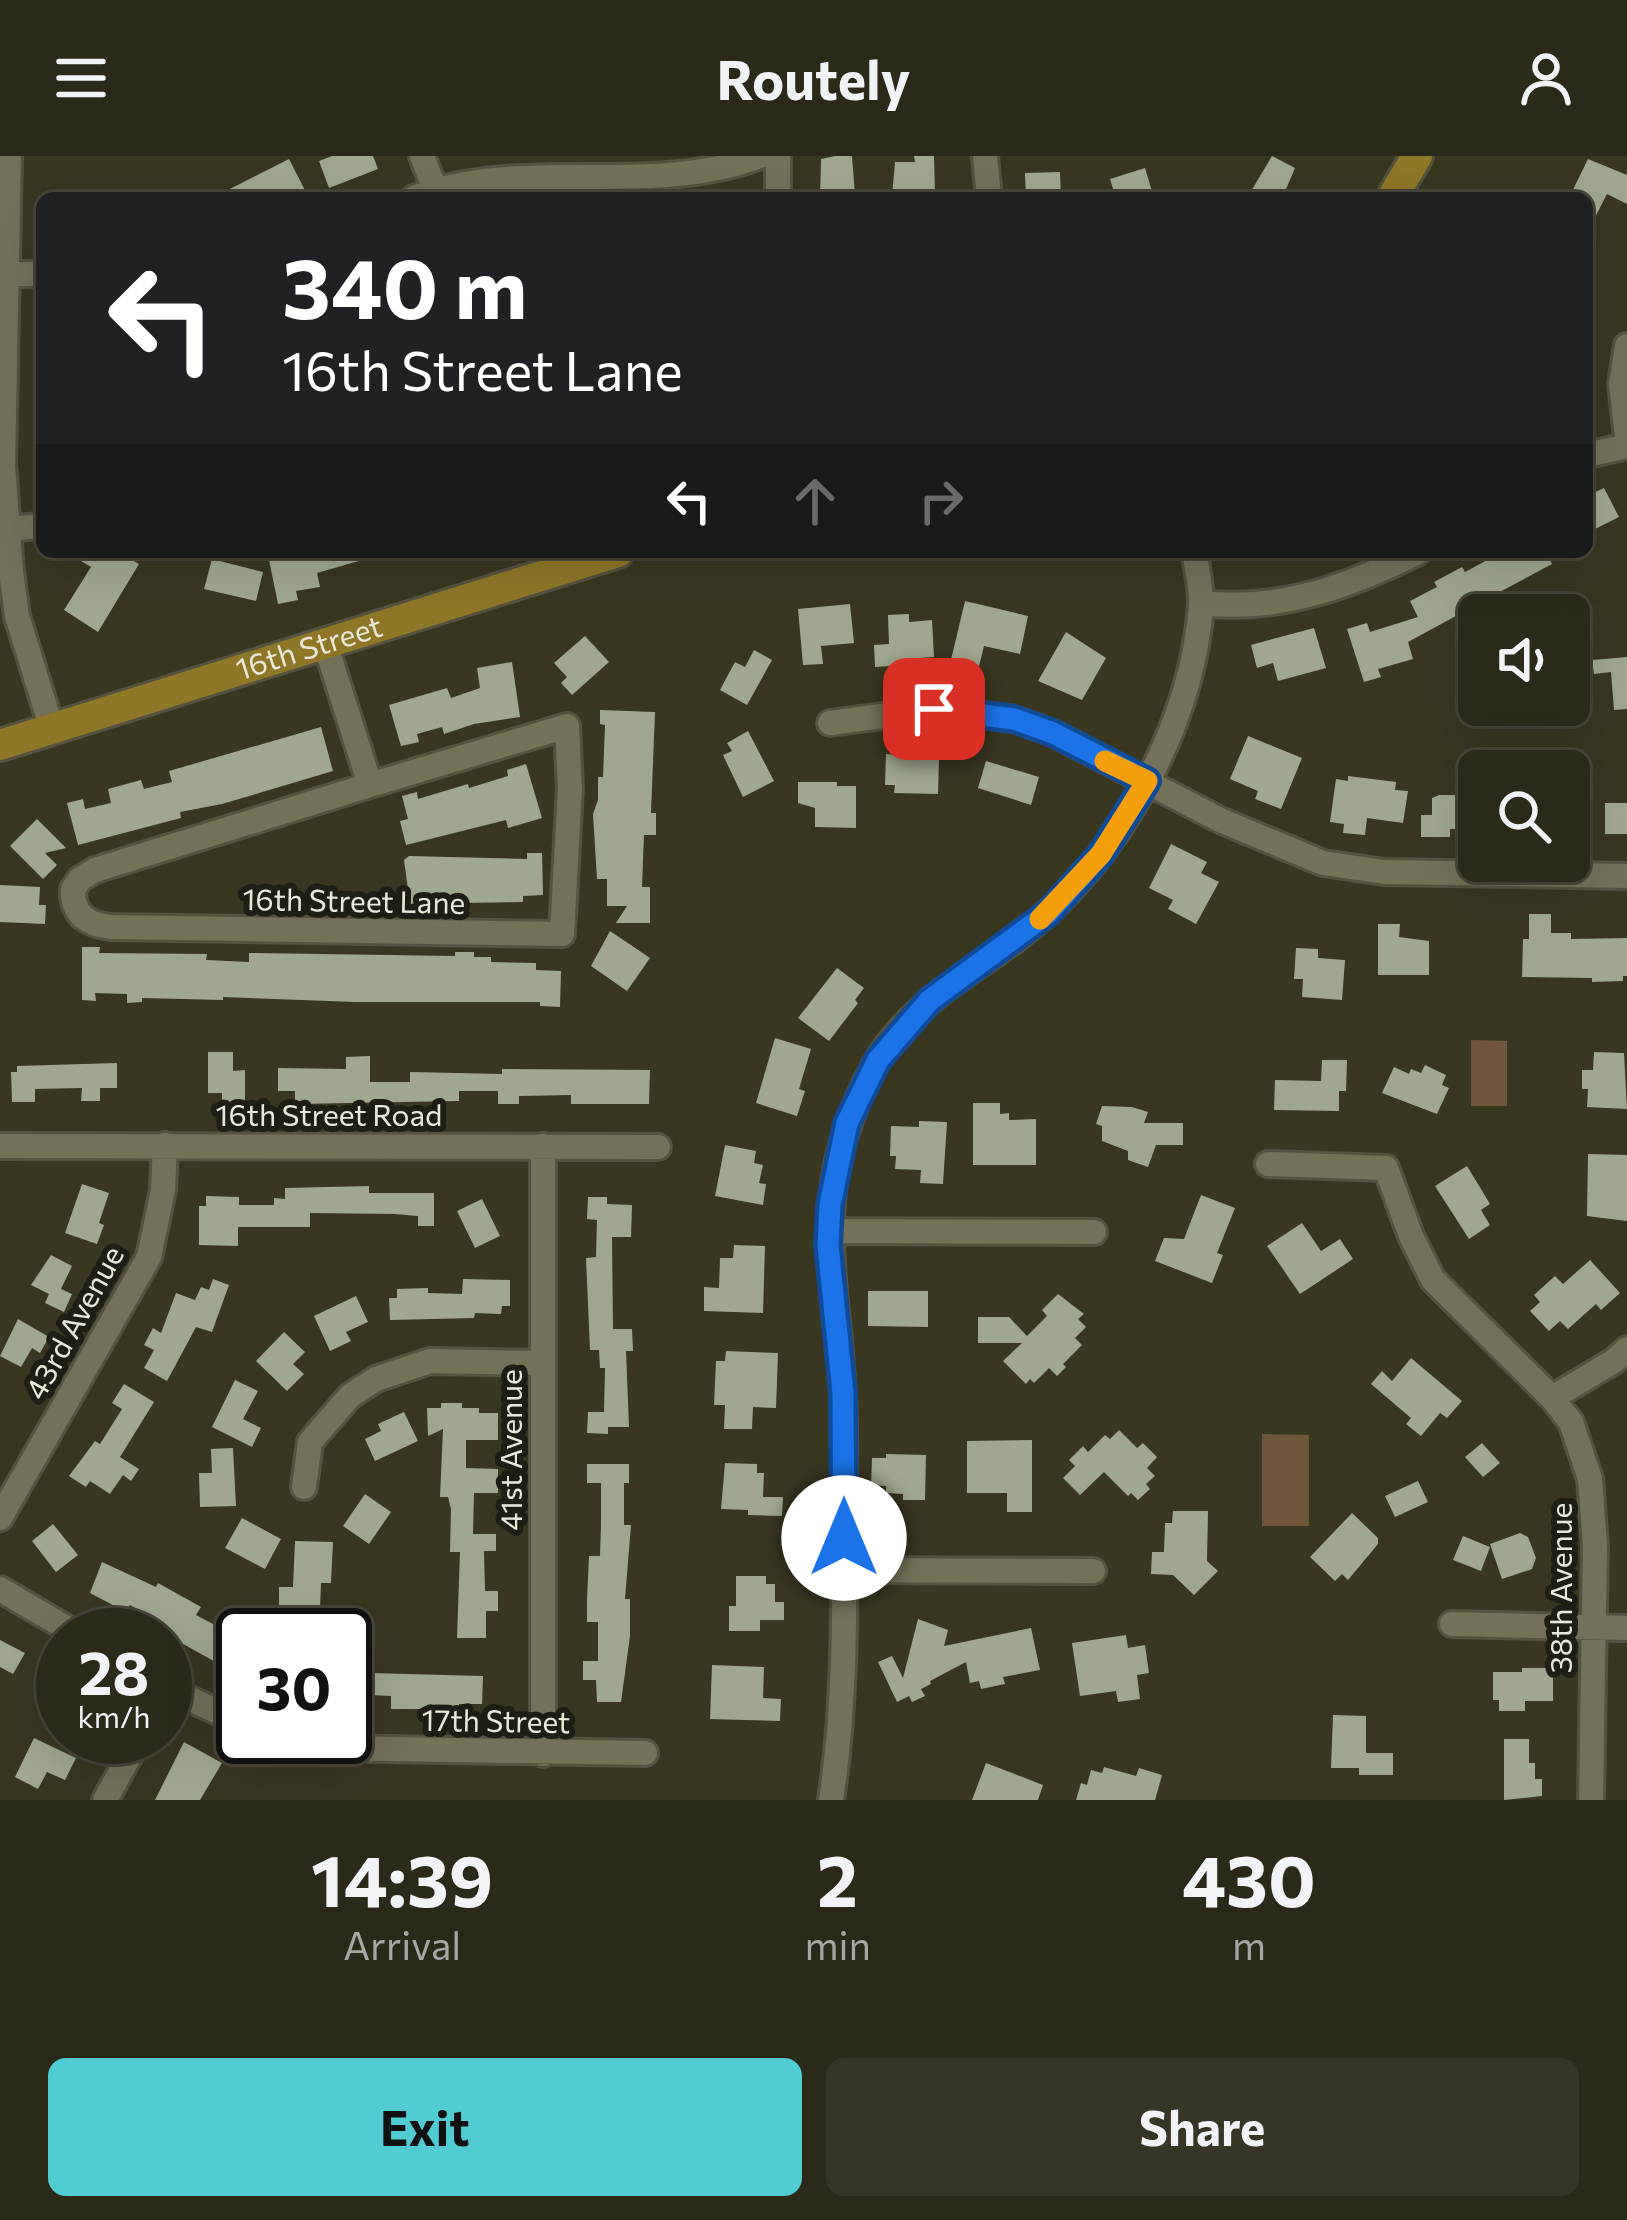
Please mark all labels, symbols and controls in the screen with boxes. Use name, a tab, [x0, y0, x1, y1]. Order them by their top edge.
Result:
icon: menu	[48, 45, 114, 111]
text: Routely	[717, 45, 910, 111]
icon: person	[1513, 45, 1579, 111]
text: 340 m	[282, 234, 528, 336]
icon: left	[84, 240, 240, 396]
text: 16th Street Lane	[282, 336, 683, 402]
icon: left	[656, 468, 722, 534]
icon: ahead	[782, 468, 848, 534]
icon: right	[908, 468, 974, 534]
map controls	[1458, 594, 1590, 882]
button: sound	[1458, 594, 1590, 726]
street label: 16th Street	[231, 606, 386, 686]
pin	[883, 658, 985, 760]
icon: arrive	[901, 676, 967, 742]
button: search	[1458, 750, 1590, 882]
street label: 16th Street Lane	[242, 879, 466, 920]
street label: 16th Street Road	[216, 1095, 442, 1132]
street label: 43rd Avenue	[16, 1239, 130, 1405]
street label: 41st Avenue	[491, 1369, 528, 1531]
position arrow	[781, 1475, 907, 1601]
street label: 38th Avenue	[1541, 1503, 1578, 1673]
speed limit sign: 30	[216, 1608, 372, 1764]
text: 28	[79, 1634, 149, 1707]
text: km/h	[78, 1697, 150, 1734]
street label: 17th Street	[421, 1700, 571, 1739]
text: 14:39	[311, 1834, 493, 1922]
text: 2	[817, 1834, 858, 1922]
text: 430	[1182, 1834, 1316, 1922]
text: Arrival	[343, 1920, 461, 1968]
text: min	[804, 1920, 871, 1968]
text: m	[1232, 1920, 1266, 1968]
button: Exit	[48, 2058, 802, 2196]
button: Share	[826, 2058, 1579, 2196]

